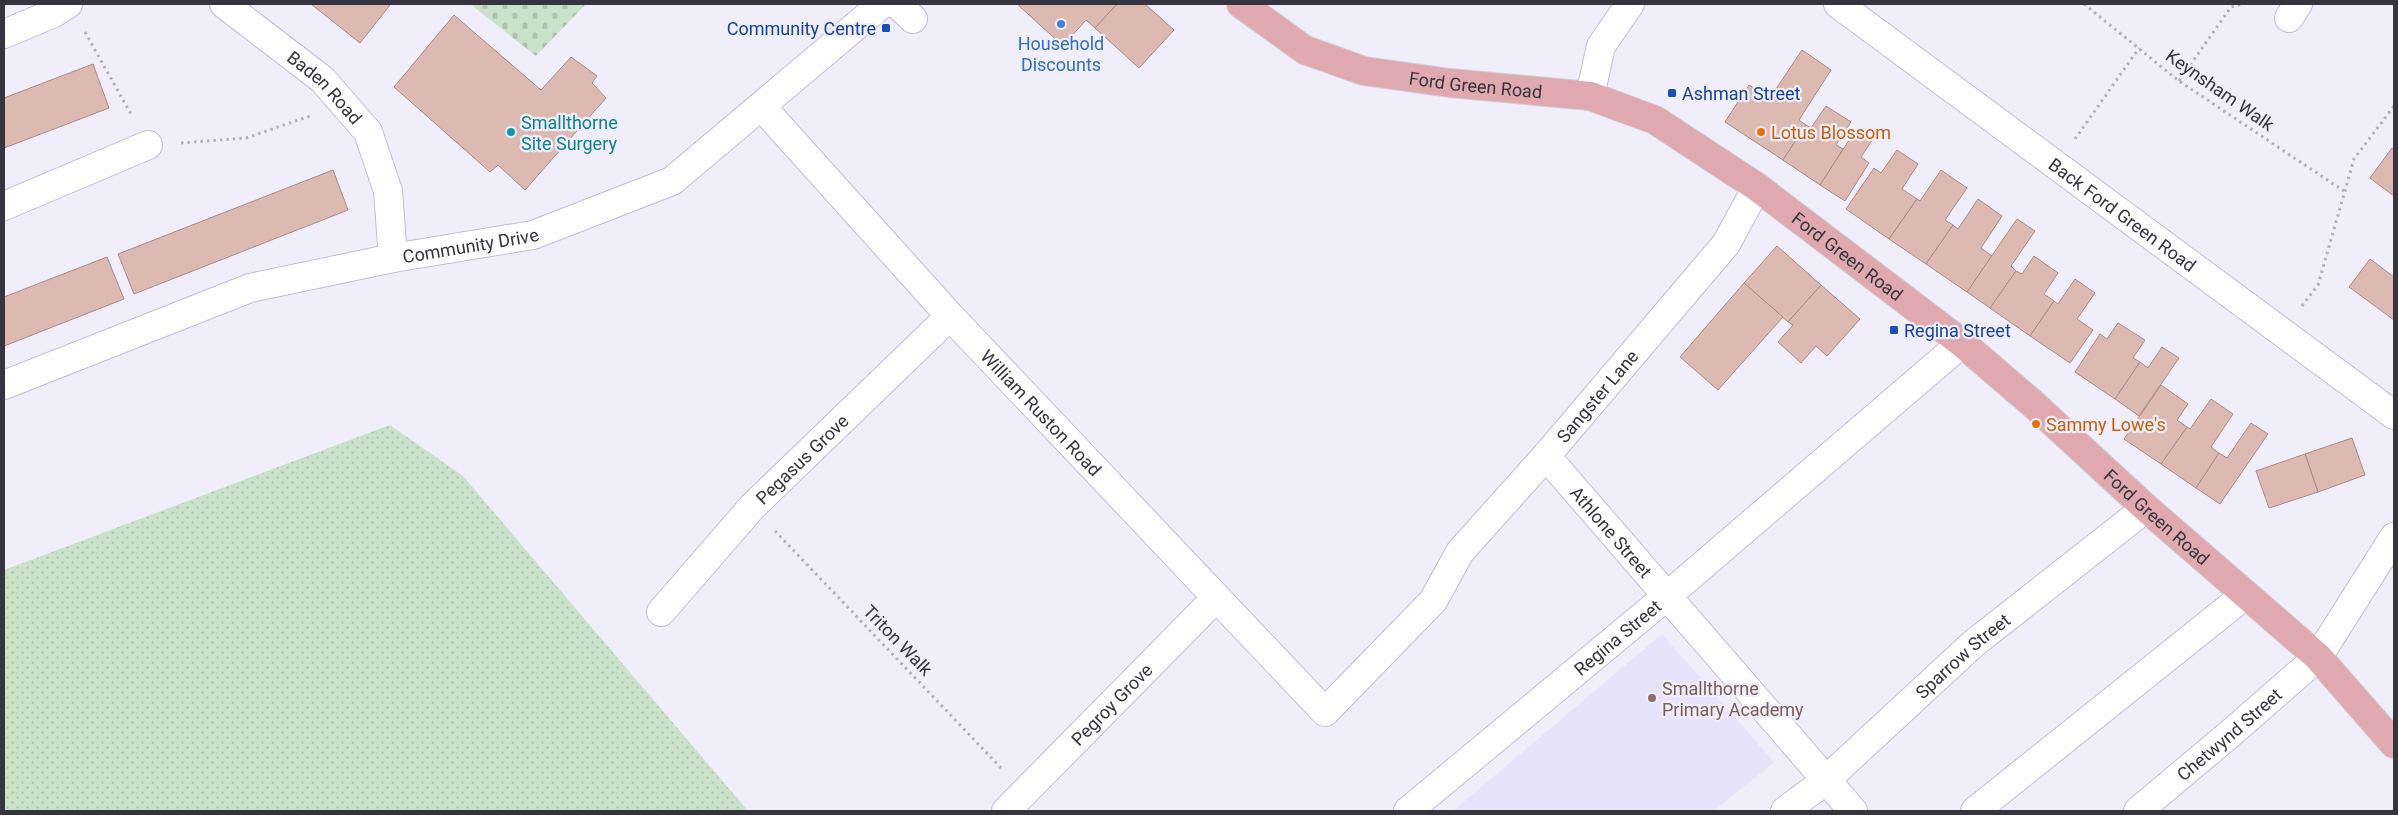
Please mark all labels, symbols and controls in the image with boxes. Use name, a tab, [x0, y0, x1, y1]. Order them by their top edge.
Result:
place label: Community Centre	[727, 18, 876, 39]
marker: Household Discounts	[1055, 18, 1067, 30]
marker: Community Centre	[880, 22, 892, 34]
place label: Household Discounts	[1018, 33, 1104, 75]
street label: Keynsham Walk	[2162, 45, 2279, 136]
street label: Baden Road	[283, 46, 367, 128]
street label: Ford Green Road	[1408, 67, 1543, 102]
place label: Ashman Street	[1682, 83, 1801, 104]
marker: Ashman Street	[1666, 87, 1678, 99]
place label: Smallthorne Site Surgery	[521, 112, 618, 154]
place label: Lotus Blossom	[1771, 122, 1891, 143]
marker: Smallthorne Site Surgery	[505, 126, 517, 138]
marker: Lotus Blossom	[1755, 126, 1767, 138]
street label: Back Ford Green Road	[2045, 153, 2200, 276]
street label: Ford Green Road	[1788, 207, 1907, 305]
street label: Community Drive	[401, 223, 542, 267]
place label: Regina Street	[1904, 320, 2011, 341]
marker: Regina Street	[1888, 324, 1900, 336]
street label: William Ruston Road	[977, 345, 1106, 480]
street label: Sangster Lane	[1552, 345, 1642, 447]
street label: Pegasus Grove	[751, 410, 852, 508]
place label: Sammy Lowe's	[2046, 414, 2166, 435]
marker: Sammy Lowe's	[2030, 418, 2042, 430]
street label: Ford Green Road	[2100, 465, 2214, 569]
street label: Athlone Street	[1566, 482, 1657, 582]
street label: Regina Street	[1569, 595, 1665, 679]
street label: Triton Walk	[859, 600, 937, 680]
street label: Sparrow Street	[1911, 609, 2014, 703]
street label: Pegroy Grove	[1066, 659, 1156, 749]
place label: Smallthorne Primary Academy	[1662, 678, 1804, 720]
street label: Chetwynd Street	[2172, 683, 2286, 785]
marker: Smallthorne Primary Academy	[1646, 692, 1658, 704]

